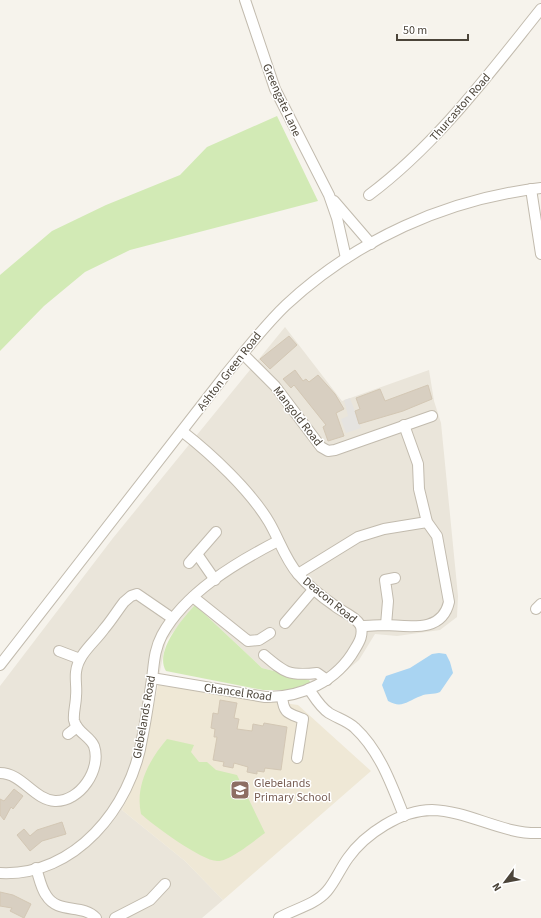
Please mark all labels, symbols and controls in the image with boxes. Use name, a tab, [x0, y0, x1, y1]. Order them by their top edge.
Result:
scale bar	[397, 16, 468, 42]
text: 50 m	[403, 22, 427, 39]
street label: Greengate Lane	[258, 61, 305, 139]
street label: Thurcaston Road	[426, 70, 495, 145]
street label: Ashton Green Road	[193, 328, 266, 414]
street label: Mangold Road	[269, 383, 326, 450]
street label: Deacon Road	[299, 573, 361, 628]
street label: Glebelands Road	[129, 674, 160, 760]
street label: Chancel Road	[203, 679, 273, 706]
place label: Glebelands Primary School	[254, 775, 331, 806]
school or university icon: Glebelands Primary School	[229, 779, 251, 801]
north arrow	[485, 862, 525, 902]
text: N	[489, 880, 505, 894]

